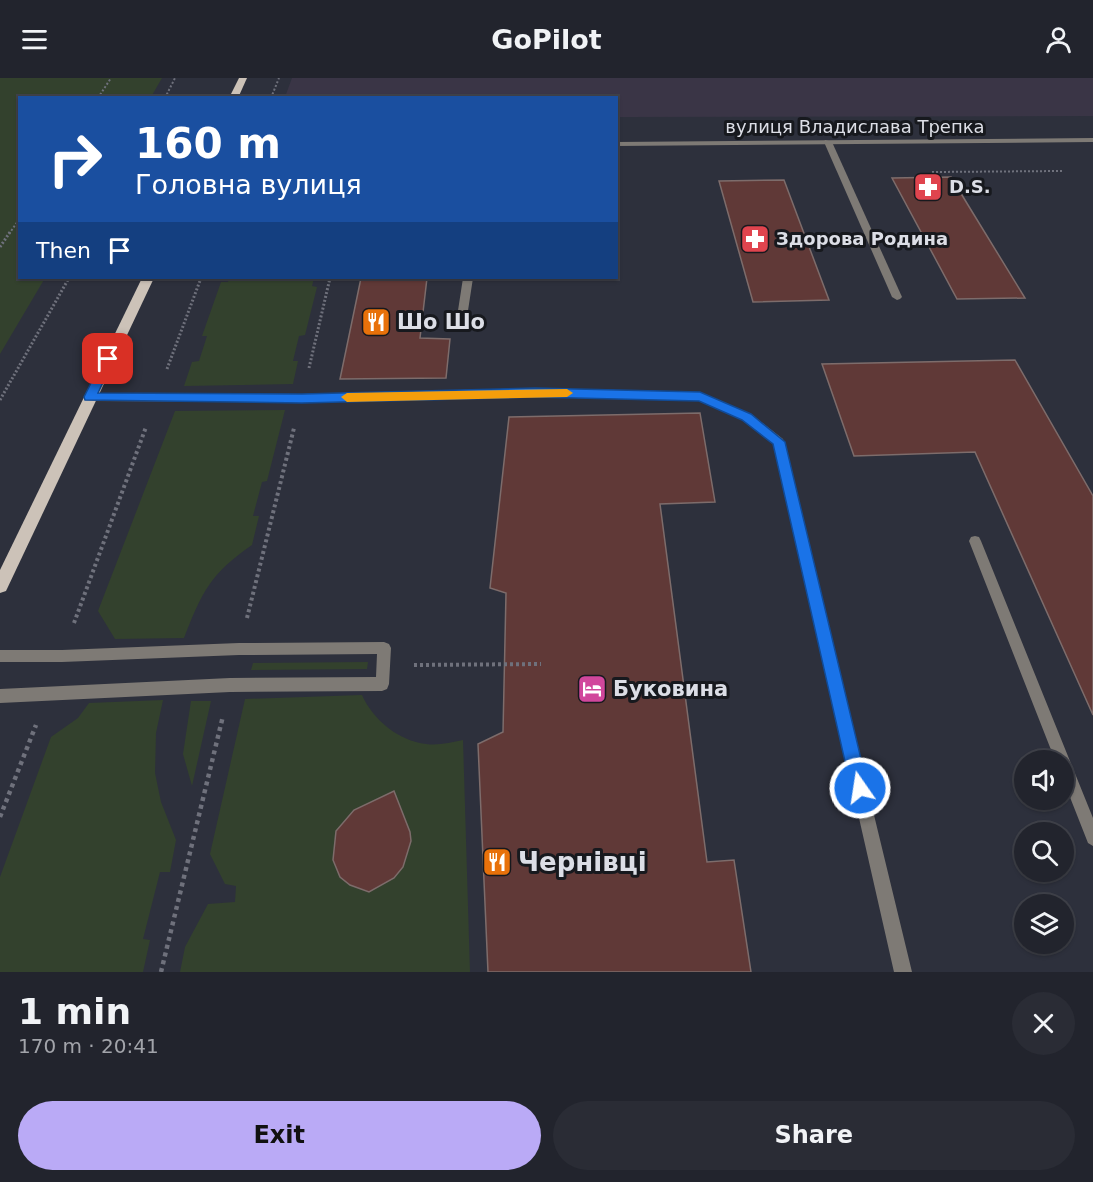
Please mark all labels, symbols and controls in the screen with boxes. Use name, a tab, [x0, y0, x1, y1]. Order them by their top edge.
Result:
icon: menu	[18, 23, 51, 56]
icon: person	[1042, 23, 1075, 56]
text: GoPilot	[491, 24, 602, 55]
street label: вулиця Владислава Трепка	[725, 116, 985, 137]
text: 160 m	[135, 119, 281, 168]
icon: right	[36, 120, 114, 198]
text: Головна вулиця	[135, 169, 362, 200]
pharmacy icon: D.S.	[912, 171, 944, 203]
place label: D.S.	[949, 176, 991, 197]
pharmacy icon: Здорова Родина	[739, 223, 771, 255]
place label: Здорова Родина	[776, 228, 948, 249]
icon: arrive	[103, 234, 136, 267]
text: Then	[36, 238, 91, 263]
restaurant icon: Шо Шо	[360, 306, 392, 338]
place label: Шо Шо	[397, 310, 485, 334]
pin	[82, 333, 133, 384]
icon: arrive	[91, 342, 124, 375]
hotel icon: Буковина	[576, 673, 608, 705]
place label: Буковина	[613, 677, 728, 701]
map controls	[1014, 750, 1074, 954]
button: sound	[1014, 750, 1074, 810]
position arrow	[828, 756, 892, 820]
button: search	[1014, 822, 1074, 882]
restaurant icon: Чернівці	[481, 846, 513, 878]
place label: Чернівці	[518, 847, 647, 877]
button: layers	[1014, 894, 1074, 954]
text: 1 min	[18, 991, 131, 1032]
button: close	[1012, 992, 1075, 1055]
text: 170 m · 20:41	[18, 1034, 159, 1058]
button: Exit	[18, 1101, 541, 1170]
button: Share	[553, 1101, 1075, 1170]

